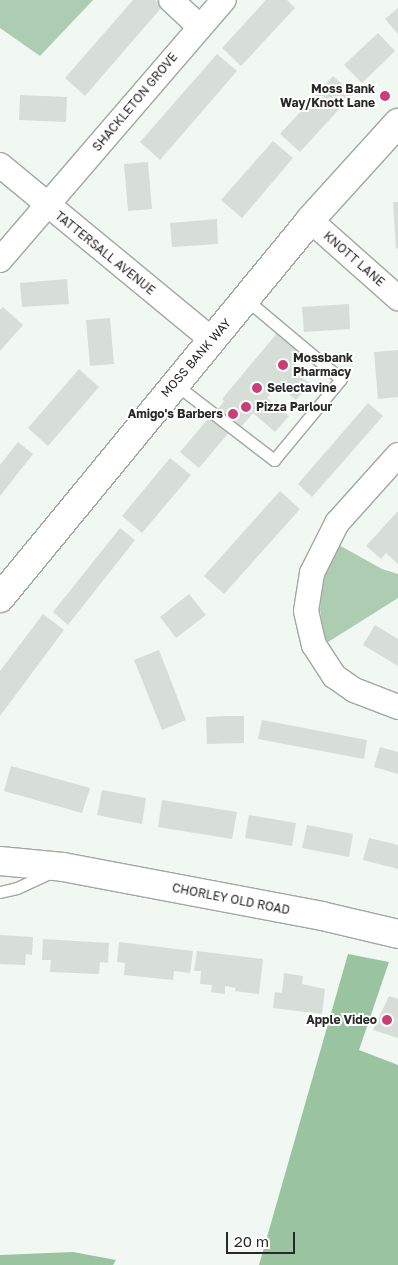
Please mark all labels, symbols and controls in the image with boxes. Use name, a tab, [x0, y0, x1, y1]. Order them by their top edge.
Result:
street label: SHACKLETON GROVE	[90, 50, 180, 154]
place label: Moss Bank Way/Knott Lane	[280, 82, 375, 110]
marker: Moss Bank Way/Knott Lane	[379, 90, 391, 102]
street label: TATTERSALL AVENUE	[52, 208, 158, 298]
street label: KNOTT LANE	[321, 229, 387, 289]
street label: MOSS BANK WAY	[158, 316, 234, 400]
place label: Mossbank Pharmacy	[293, 351, 353, 379]
marker: Mossbank Pharmacy	[277, 359, 289, 371]
place label: Selectavine	[267, 381, 336, 395]
marker: Selectavine	[251, 382, 263, 394]
place label: Pizza Parlour	[256, 400, 332, 414]
marker: Pizza Parlour	[240, 401, 252, 413]
place label: Amigo's Barbers	[128, 407, 223, 421]
marker: Amigo's Barbers	[227, 408, 239, 420]
street label: CHORLEY OLD ROAD	[171, 881, 291, 917]
place label: Apple Video	[306, 1013, 377, 1027]
marker: Apple Video	[381, 1014, 393, 1026]
scale bar	[228, 1222, 297, 1254]
text: 20 m	[234, 1232, 269, 1250]

